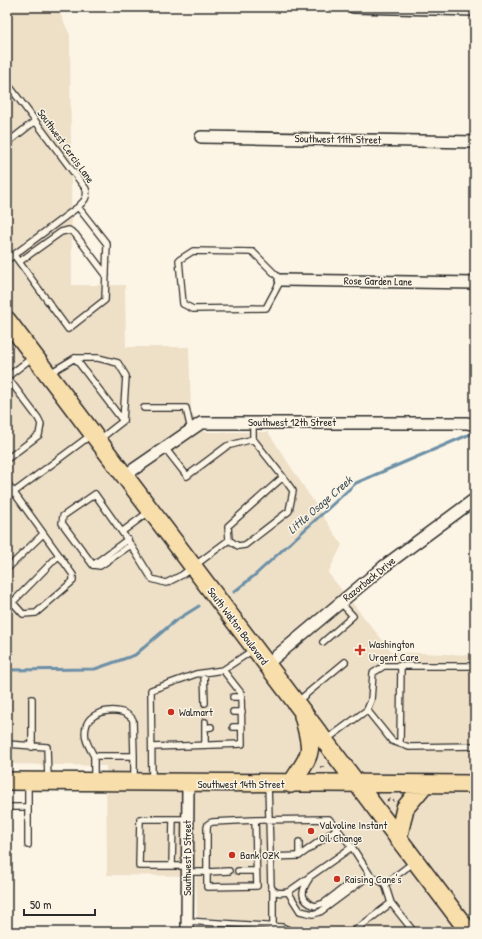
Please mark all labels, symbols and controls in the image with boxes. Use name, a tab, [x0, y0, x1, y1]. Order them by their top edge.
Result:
street label: Southwest Cercis Lane	[34, 106, 98, 186]
street label: Southwest 11th Street	[294, 131, 382, 147]
street label: Rose Garden Lane	[344, 273, 413, 289]
street label: Southwest 12th Street	[248, 415, 336, 429]
water label: Little Osage Creek	[284, 471, 356, 538]
street label: Razorback Drive	[340, 553, 399, 604]
street label: South Walton Boulevard	[204, 584, 272, 668]
place label: Washington Urgent Care	[369, 637, 419, 664]
marker: Washington Urgent Care	[354, 644, 366, 656]
place label: Walmart	[179, 705, 213, 719]
marker: Walmart	[166, 707, 176, 717]
street label: Southwest 14th Street	[198, 777, 285, 791]
place label: Valvoline Instant Oil Change	[319, 818, 387, 845]
street label: Southwest D Street	[180, 820, 194, 896]
marker: Valvoline Instant Oil Change	[306, 826, 316, 836]
place label: Bank OZK	[240, 848, 280, 862]
marker: Bank OZK	[227, 850, 237, 860]
place label: Raising Cane's	[345, 872, 402, 886]
marker: Raising Cane's	[332, 874, 342, 884]
scale bar	[24, 891, 95, 917]
text: 50 m	[30, 896, 51, 913]

